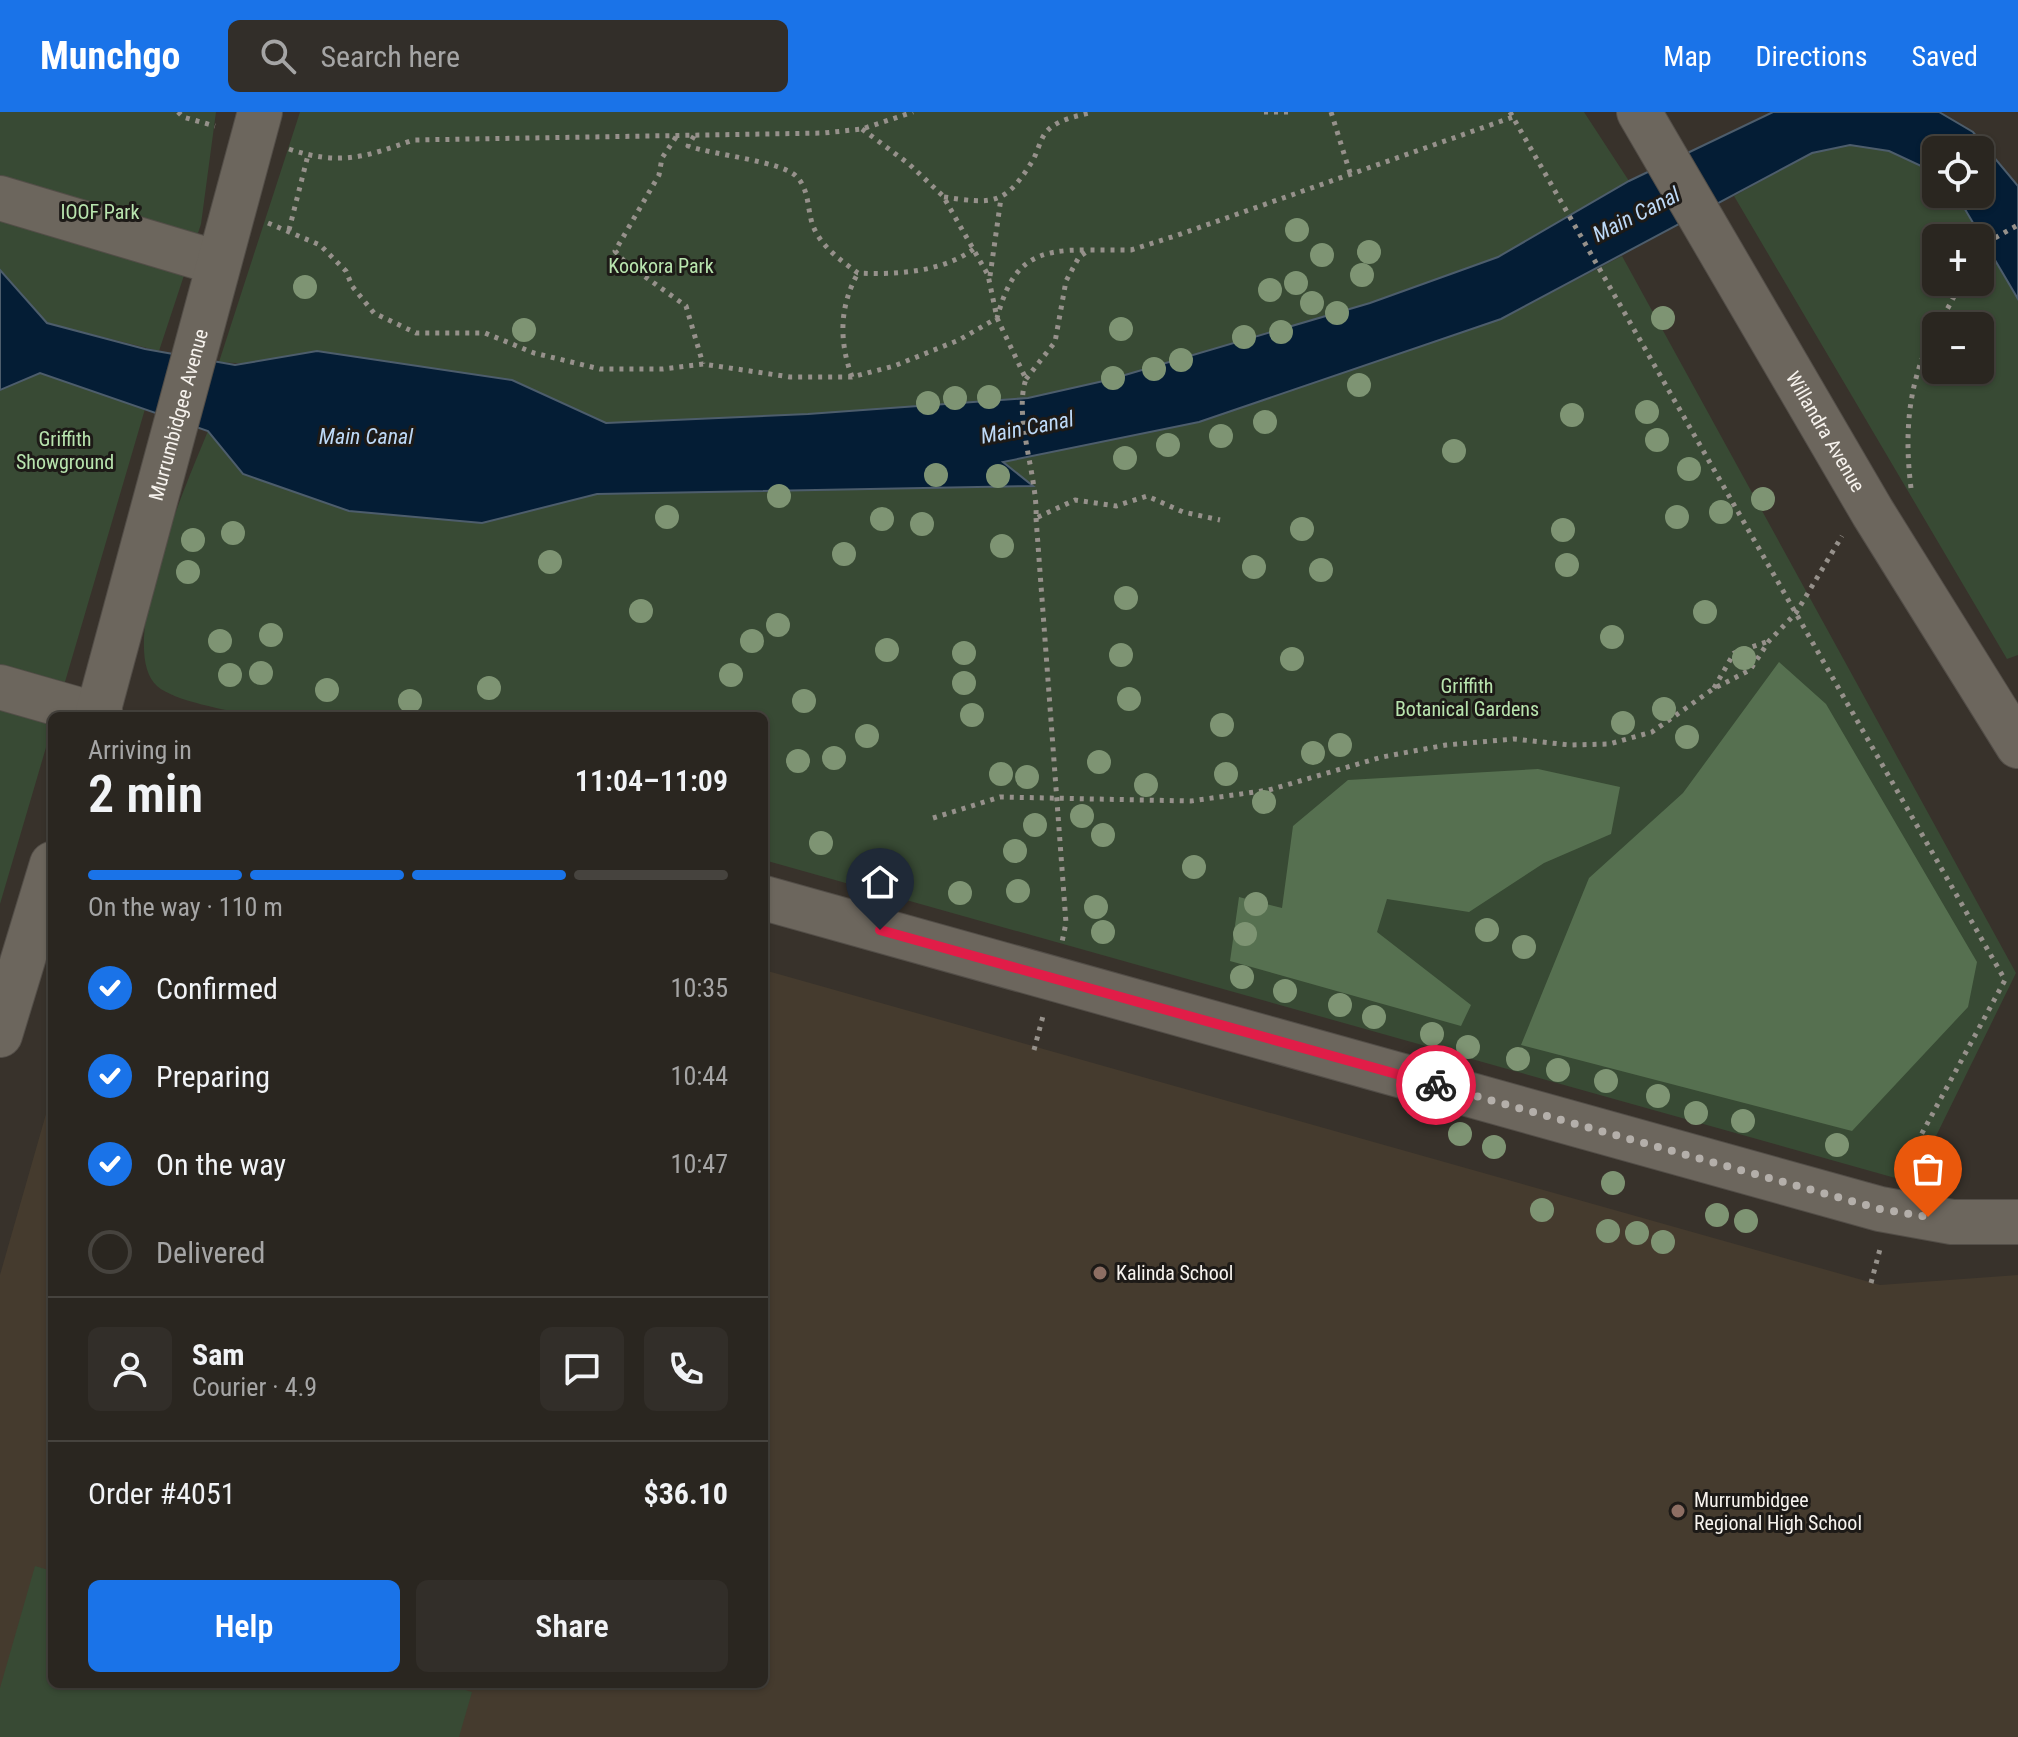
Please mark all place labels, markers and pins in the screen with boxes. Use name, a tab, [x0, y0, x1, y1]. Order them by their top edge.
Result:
pin	[846, 848, 914, 930]
pin	[1894, 1135, 1962, 1217]
place label: Kalinda School	[1116, 1261, 1233, 1285]
marker: Kalinda School	[1091, 1264, 1109, 1282]
place label: Murrumbidgee Regional High School	[1694, 1488, 1862, 1535]
marker: Murrumbidgee Regional High School	[1669, 1502, 1687, 1520]

